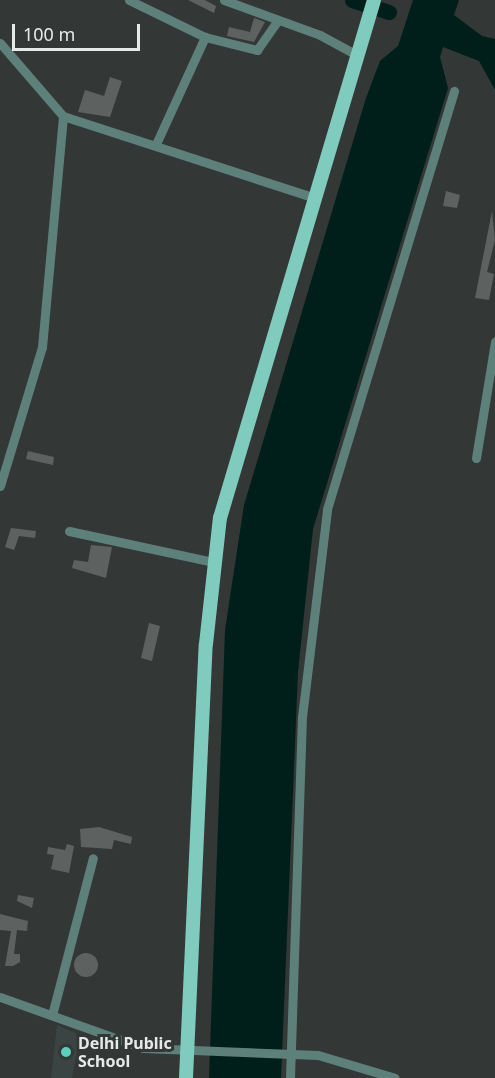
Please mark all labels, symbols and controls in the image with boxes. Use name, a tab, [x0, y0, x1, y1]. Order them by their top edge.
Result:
scale bar	[15, 12, 142, 50]
text: 100 m	[23, 22, 75, 46]
place label: Delhi Public School	[78, 1033, 172, 1071]
marker: Delhi Public School	[59, 1045, 73, 1059]

